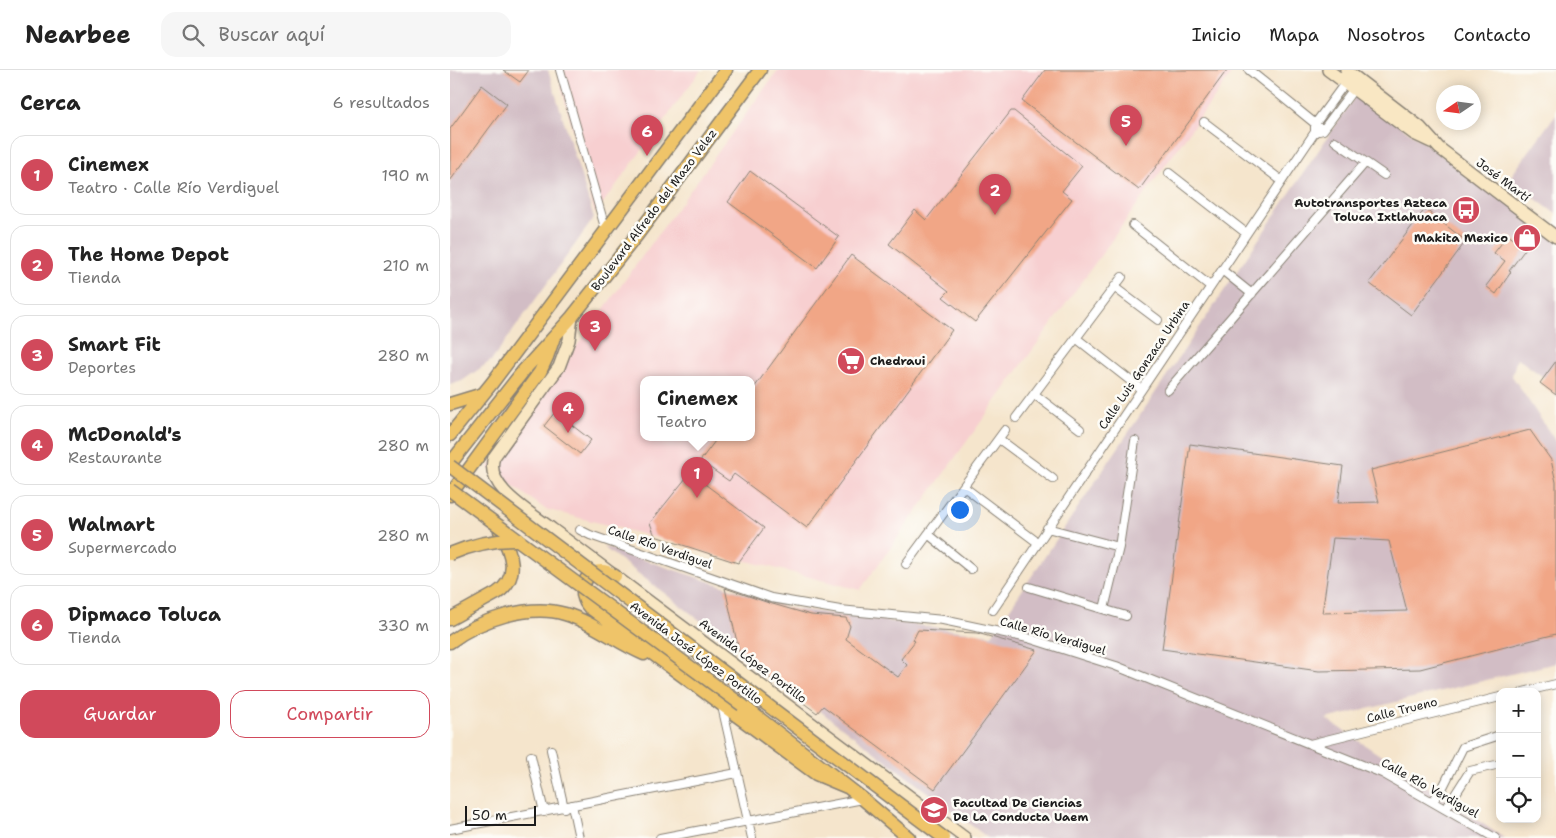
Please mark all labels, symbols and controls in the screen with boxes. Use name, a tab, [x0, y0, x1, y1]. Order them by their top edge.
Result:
search box	[161, 12, 511, 57]
text: Nearbee	[25, 19, 131, 51]
icon: search	[179, 21, 207, 49]
text: Buscar aquí	[219, 22, 325, 47]
text: Inicio	[1192, 23, 1241, 47]
text: Mapa	[1269, 23, 1319, 47]
text: Nosotros	[1347, 23, 1425, 47]
text: Contacto	[1453, 23, 1531, 47]
north arrow	[1436, 85, 1481, 130]
text: Cerca	[20, 89, 81, 117]
text: 6 resultados	[332, 92, 430, 113]
pin: 5	[1110, 105, 1142, 146]
pin: 6	[631, 115, 663, 156]
street label: Boulevard Alfredo del Mazo Velez	[588, 126, 720, 294]
text: Cinemex	[68, 152, 149, 177]
street label: José Martí	[1473, 155, 1534, 206]
text: 1	[33, 165, 41, 186]
text: 190 m	[382, 165, 429, 186]
pin: 2	[979, 174, 1011, 215]
text: Teatro · Calle Río Verdiguel	[68, 177, 279, 198]
place label: Autotransportes Azteca Toluca Ixtlahuaca	[1294, 195, 1448, 225]
bus stop icon: Autotransportes Azteca Toluca Ixtlahuaca	[1451, 195, 1481, 225]
shop icon: Makita Mexico	[1512, 223, 1542, 253]
place label: Makita Mexico	[1414, 230, 1508, 246]
text: The Home Depot	[68, 242, 229, 267]
text: 2	[31, 255, 43, 276]
text: 210 m	[382, 255, 429, 276]
text: Tienda	[68, 267, 121, 288]
street label: Calle Luis Gonzaca Urbina	[1095, 297, 1193, 433]
pin: 3	[579, 310, 611, 351]
text: Smart Fit	[68, 332, 161, 357]
text: 3	[31, 345, 43, 366]
text: 280 m	[377, 345, 429, 366]
supermarket icon: Chedraui	[836, 346, 866, 376]
place label: Chedraui	[870, 353, 926, 369]
text: Deportes	[68, 357, 136, 378]
popup	[640, 376, 755, 441]
text: Cinemex	[657, 386, 738, 411]
pin: 4	[552, 392, 584, 433]
text: Teatro	[657, 411, 707, 432]
text: McDonald's	[68, 422, 181, 447]
text: 4	[31, 435, 43, 456]
text: 280 m	[377, 435, 429, 456]
text: Restaurante	[68, 447, 162, 468]
pin: 1	[681, 457, 713, 498]
your location	[947, 497, 973, 523]
text: Walmart	[68, 512, 155, 537]
street label: Calle Río Verdiguel	[606, 522, 715, 573]
text: 5	[32, 525, 42, 546]
text: 280 m	[377, 525, 429, 546]
text: Supermercado	[68, 537, 177, 558]
street label: Avenida José López Portillo	[627, 598, 765, 708]
text: Dipmaco Toluca	[68, 602, 221, 627]
street label: Calle Río Verdiguel	[998, 613, 1108, 659]
text: 6	[31, 615, 43, 636]
text: 330 m	[377, 615, 429, 636]
street label: Avenida López Portillo	[696, 615, 810, 707]
text: Tienda	[68, 627, 121, 648]
map controls	[1496, 688, 1541, 823]
button: +	[1496, 688, 1541, 733]
button: Guardar	[20, 690, 220, 738]
button: Compartir	[230, 690, 430, 738]
street label: Calle Trueno	[1365, 693, 1439, 727]
button: −	[1496, 733, 1541, 778]
street label: Calle Río Verdiguel	[1378, 754, 1482, 822]
button: locate	[1496, 778, 1541, 823]
school or university icon: Facultad De Ciencias De La Conducta Uaem	[919, 795, 949, 825]
place label: Facultad De Ciencias De La Conducta Uaem	[953, 795, 1088, 825]
scale bar	[465, 803, 536, 826]
text: 50 m	[472, 806, 507, 824]

